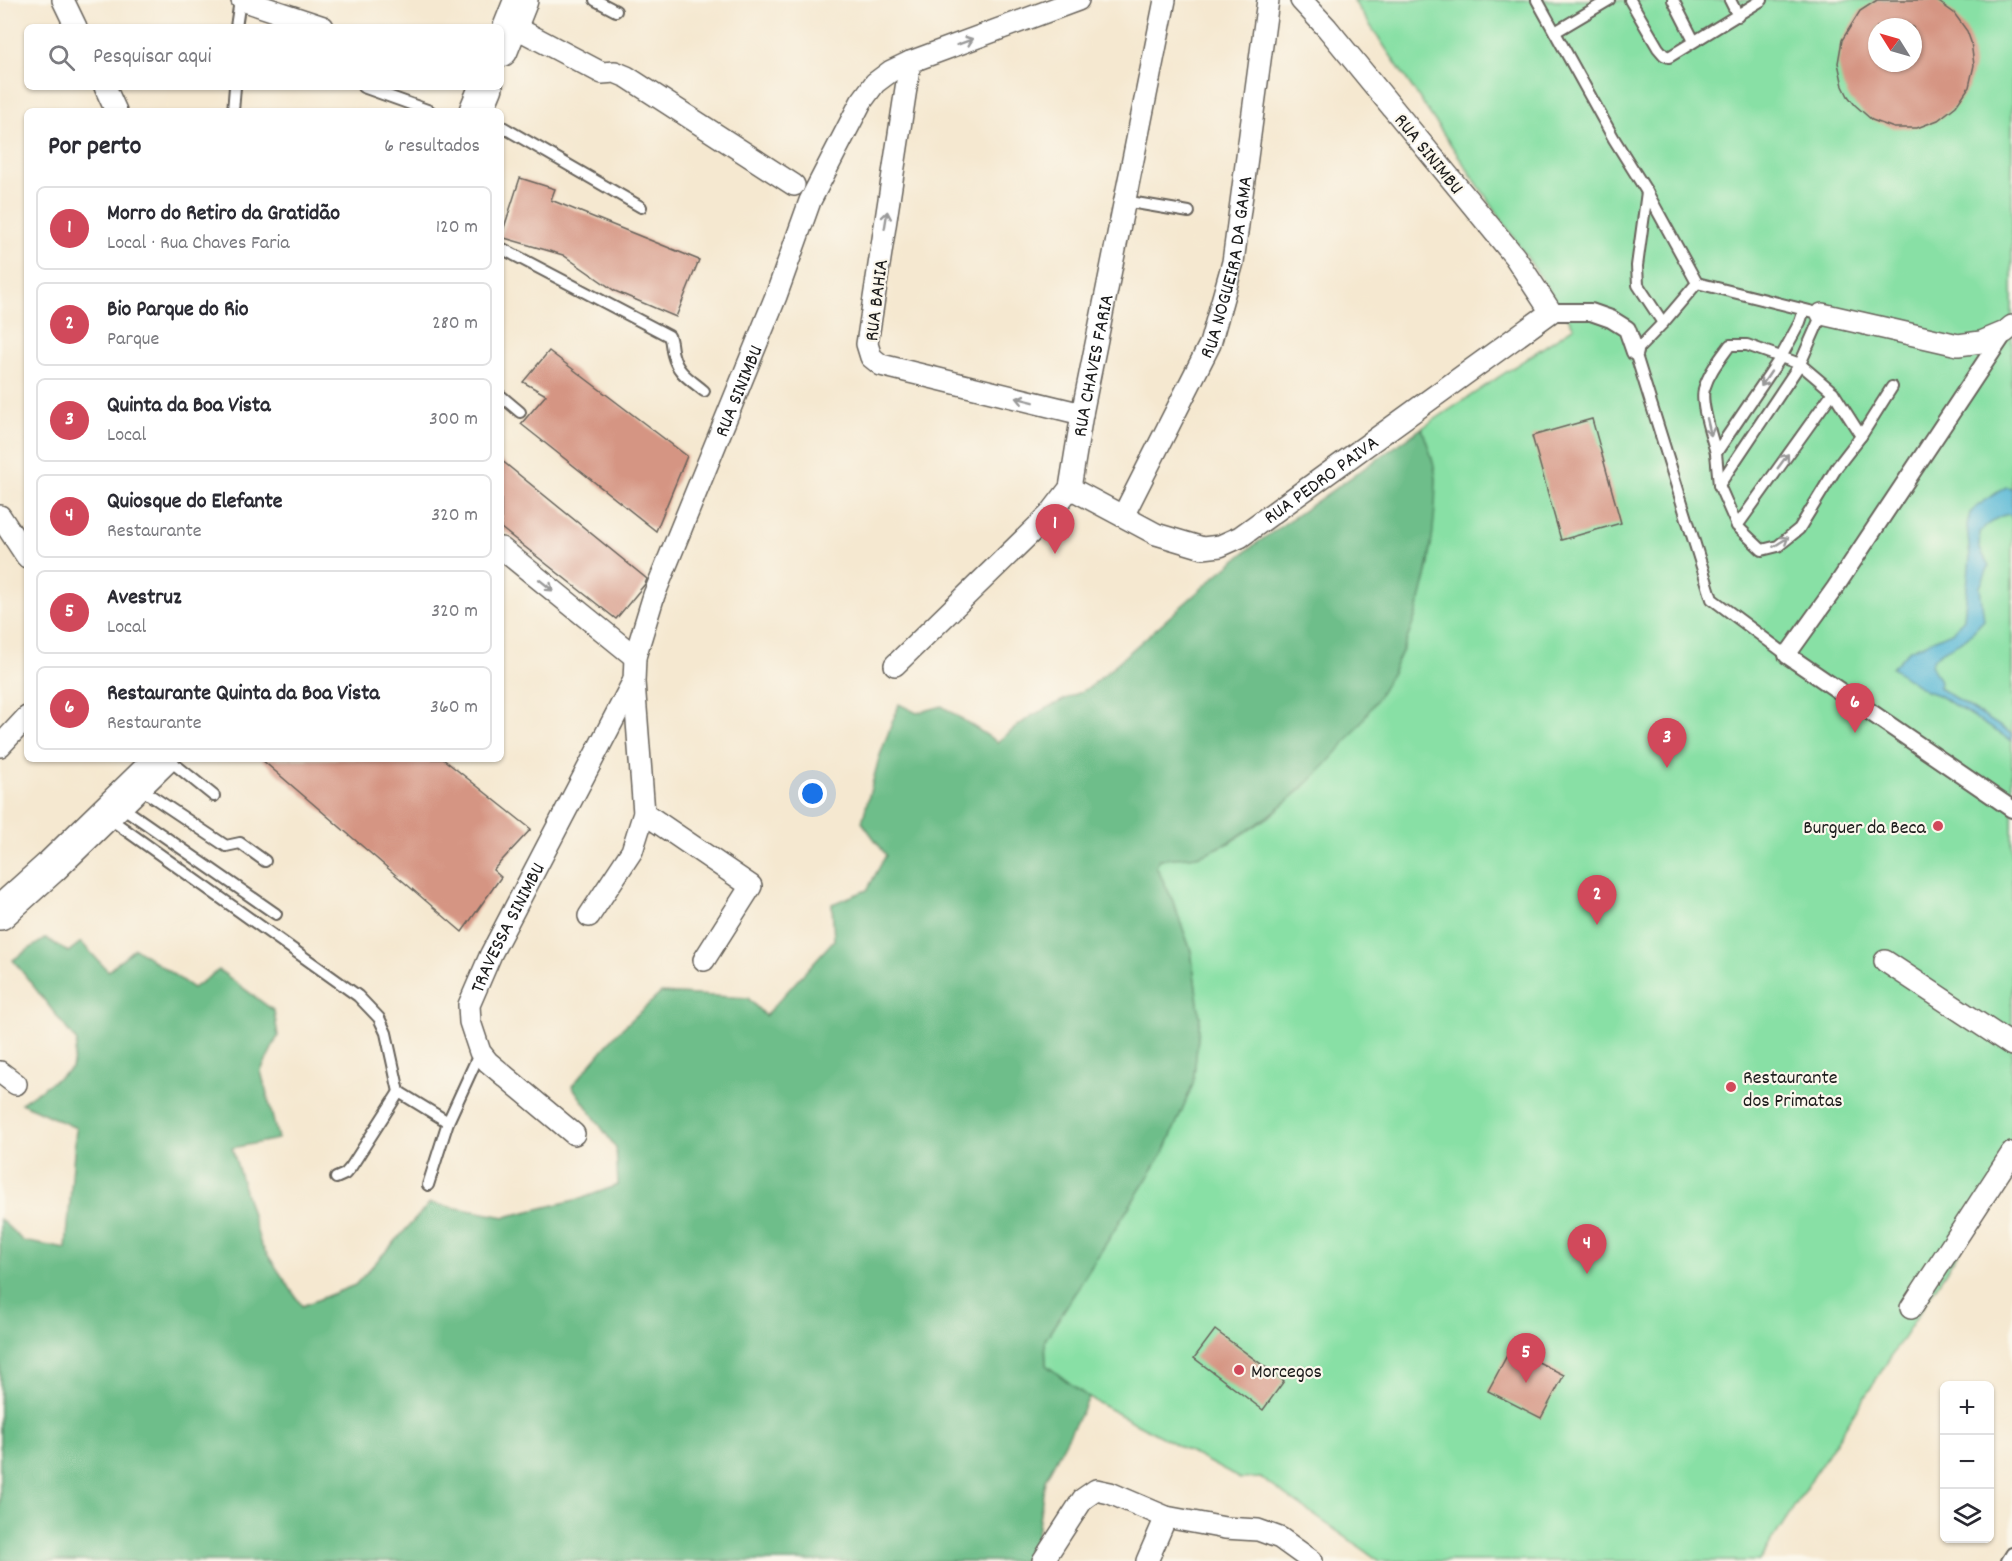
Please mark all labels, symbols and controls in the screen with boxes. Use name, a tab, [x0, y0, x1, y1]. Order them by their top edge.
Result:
north arrow	[1868, 18, 1922, 72]
search box	[24, 24, 504, 90]
one-way arrow	[955, 35, 974, 46]
icon: search	[45, 41, 78, 74]
text: Pesquisar aqui	[93, 42, 212, 73]
street label: RUA SINIMBU	[1386, 108, 1469, 201]
text: Por perto	[48, 129, 141, 166]
text: 6 resultados	[384, 133, 480, 161]
street label: RUA NOGUEIRA DA GAMA	[1194, 174, 1261, 364]
text: Morro do Retiro da Gratidão	[107, 199, 340, 230]
one-way arrow	[880, 211, 891, 230]
text: 1	[67, 214, 72, 242]
text: 120 m	[436, 214, 478, 242]
text: Local · Rua Chaves Faria	[107, 230, 290, 258]
street label: RUA BAHIA	[859, 258, 897, 343]
street label: RUA CHAVES FARIA	[1068, 292, 1123, 439]
text: Bio Parque do Rio	[107, 295, 248, 326]
text: 2	[65, 310, 74, 338]
text: 280 m	[432, 310, 478, 338]
text: Parque	[107, 326, 159, 354]
street label: RUA SINIMBU	[709, 341, 772, 442]
one-way arrow	[1760, 370, 1772, 387]
text: Quinta da Boa Vista	[107, 391, 271, 422]
one-way arrow	[1016, 394, 1035, 406]
text: 3	[65, 406, 74, 434]
text: 300 m	[429, 406, 478, 434]
one-way arrow	[1704, 417, 1716, 436]
text: Local	[107, 422, 146, 450]
street label: RUA PEDRO PAIVA	[1259, 430, 1386, 532]
one-way arrow	[1777, 454, 1789, 470]
text: Quiosque do Elefante	[107, 487, 282, 518]
text: 4	[65, 502, 74, 530]
text: 320 m	[431, 502, 478, 530]
pin: 1	[1036, 504, 1074, 554]
text: Restaurante	[107, 518, 202, 546]
one-way arrow	[1772, 536, 1789, 548]
one-way arrow	[538, 579, 554, 592]
text: Avestruz	[107, 583, 181, 614]
text: 5	[65, 598, 74, 626]
text: 320 m	[431, 598, 478, 626]
text: Local	[107, 614, 146, 642]
text: Restaurante Quinta da Boa Vista	[107, 679, 380, 710]
pin: 6	[1836, 684, 1874, 733]
text: 6	[65, 694, 74, 722]
text: 360 m	[430, 694, 478, 722]
text: Restaurante	[107, 710, 202, 738]
pin: 3	[1648, 718, 1686, 768]
your location	[798, 779, 827, 808]
place label: Burguer da Beca	[1803, 815, 1927, 843]
marker: Burguer da Beca	[1931, 819, 1945, 833]
street label: TRAVESSA SINIMBU	[465, 858, 553, 998]
pin: 2	[1578, 876, 1616, 925]
place label: Restaurante dos Primatas	[1743, 1065, 1843, 1116]
marker: Restaurante dos Primatas	[1724, 1080, 1738, 1094]
pin: 4	[1568, 1224, 1606, 1274]
pin: 5	[1506, 1334, 1546, 1383]
place label: Morcegos	[1251, 1359, 1322, 1387]
marker: Morcegos	[1232, 1363, 1246, 1377]
map controls	[1940, 1381, 1994, 1543]
button: +	[1940, 1381, 1994, 1435]
button: −	[1940, 1435, 1994, 1489]
button: layers	[1940, 1489, 1994, 1543]

